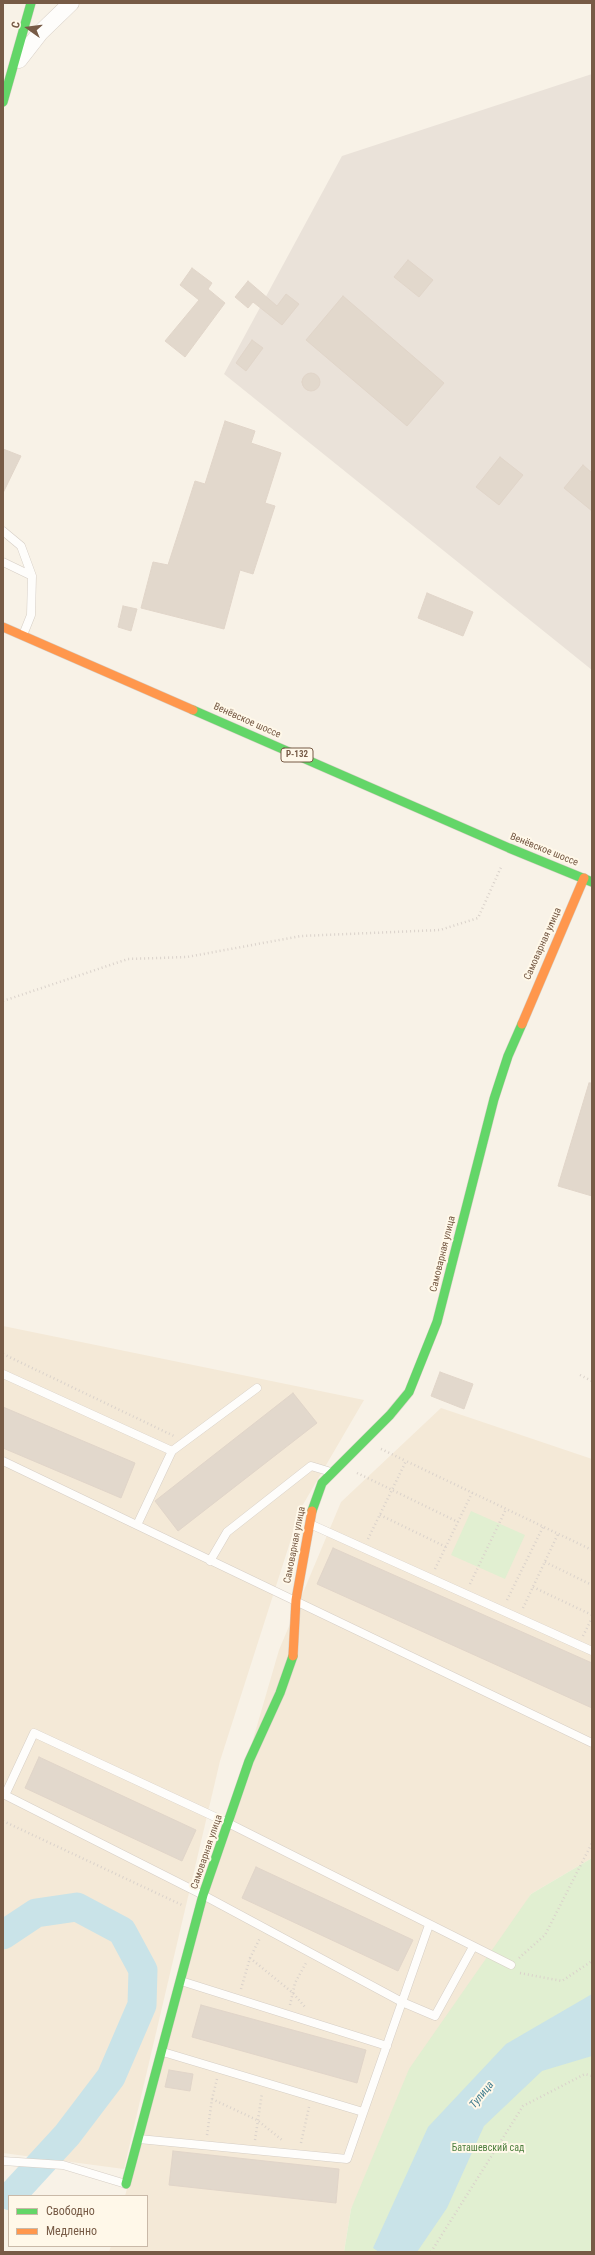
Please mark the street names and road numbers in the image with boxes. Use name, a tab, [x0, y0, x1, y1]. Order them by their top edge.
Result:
street label: Венёвское шоссе	[212, 701, 282, 741]
road number: Р-132	[281, 748, 313, 762]
street label: Венёвское шоссе	[508, 831, 580, 869]
street label: Самоварная улица	[522, 906, 564, 982]
street label: Самоварная улица	[428, 1215, 458, 1293]
street label: Самоварная улица	[282, 1506, 308, 1584]
street label: Самоварная улица	[189, 1813, 225, 1891]

